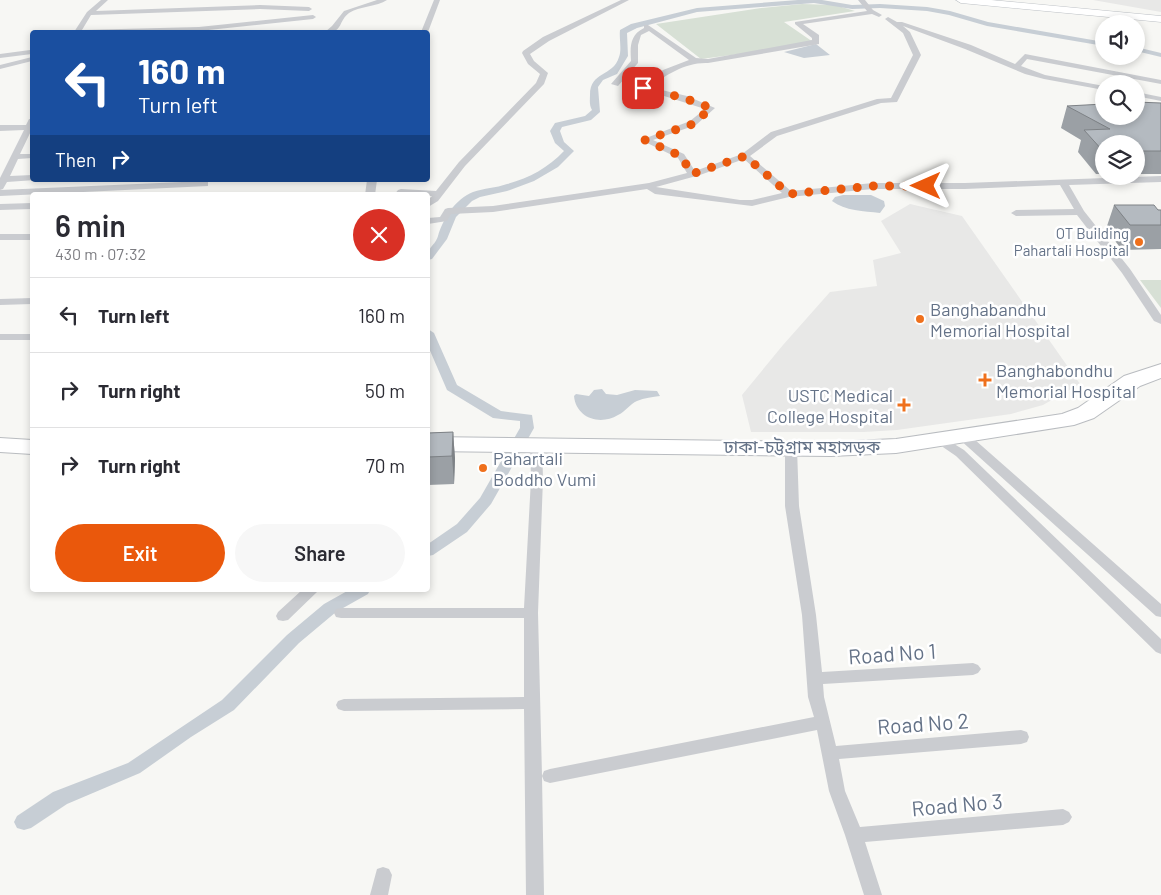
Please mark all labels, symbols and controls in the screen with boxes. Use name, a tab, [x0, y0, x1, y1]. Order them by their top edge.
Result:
map controls	[1095, 15, 1145, 185]
button: sound	[1095, 15, 1145, 65]
text: 160 m	[138, 49, 225, 91]
icon: left	[55, 50, 120, 115]
pin	[622, 67, 664, 109]
icon: arrive	[629, 74, 657, 102]
button: search	[1095, 75, 1145, 125]
text: Turn left	[138, 91, 218, 117]
button: layers	[1095, 135, 1145, 185]
icon: right	[106, 145, 134, 173]
text: Then	[55, 148, 96, 171]
position arrow	[899, 159, 951, 211]
text: 6 min	[55, 207, 126, 243]
button: close	[353, 209, 405, 261]
place label: OT Building Pahartali Hospital	[1014, 224, 1129, 259]
marker: OT Building Pahartali Hospital	[1133, 236, 1145, 248]
text: 430 m · 07:32	[55, 244, 146, 263]
place label: Banghabandhu Memorial Hospital	[930, 298, 1070, 341]
icon: left	[55, 301, 83, 329]
text: Turn left	[98, 304, 169, 327]
text: 160 m	[358, 304, 405, 327]
marker: Banghabandhu Memorial Hospital	[914, 313, 926, 325]
place label: Banghabondhu Memorial Hospital	[996, 359, 1136, 402]
marker: Banghabondhu Memorial Hospital	[978, 373, 992, 387]
icon: right	[55, 376, 83, 404]
text: Turn right	[98, 379, 180, 402]
text: 50 m	[365, 379, 405, 402]
place label: USTC Medical College Hospital	[767, 384, 893, 427]
marker: USTC Medical College Hospital	[897, 398, 911, 412]
street label: ঢাকা-চট্টগ্রাম মহাসড়ক	[723, 435, 881, 457]
place label: Pahartali Boddho Vumi	[493, 447, 596, 490]
icon: right	[55, 451, 83, 479]
text: Turn right	[98, 454, 180, 477]
text: 70 m	[366, 454, 405, 477]
marker: Pahartali Boddho Vumi	[477, 462, 489, 474]
button: Exit	[55, 524, 225, 582]
button: Share	[235, 524, 405, 582]
street label: Road No 1	[847, 637, 937, 669]
street label: Road No 2	[876, 707, 970, 739]
street label: Road No 3	[910, 788, 1004, 820]

